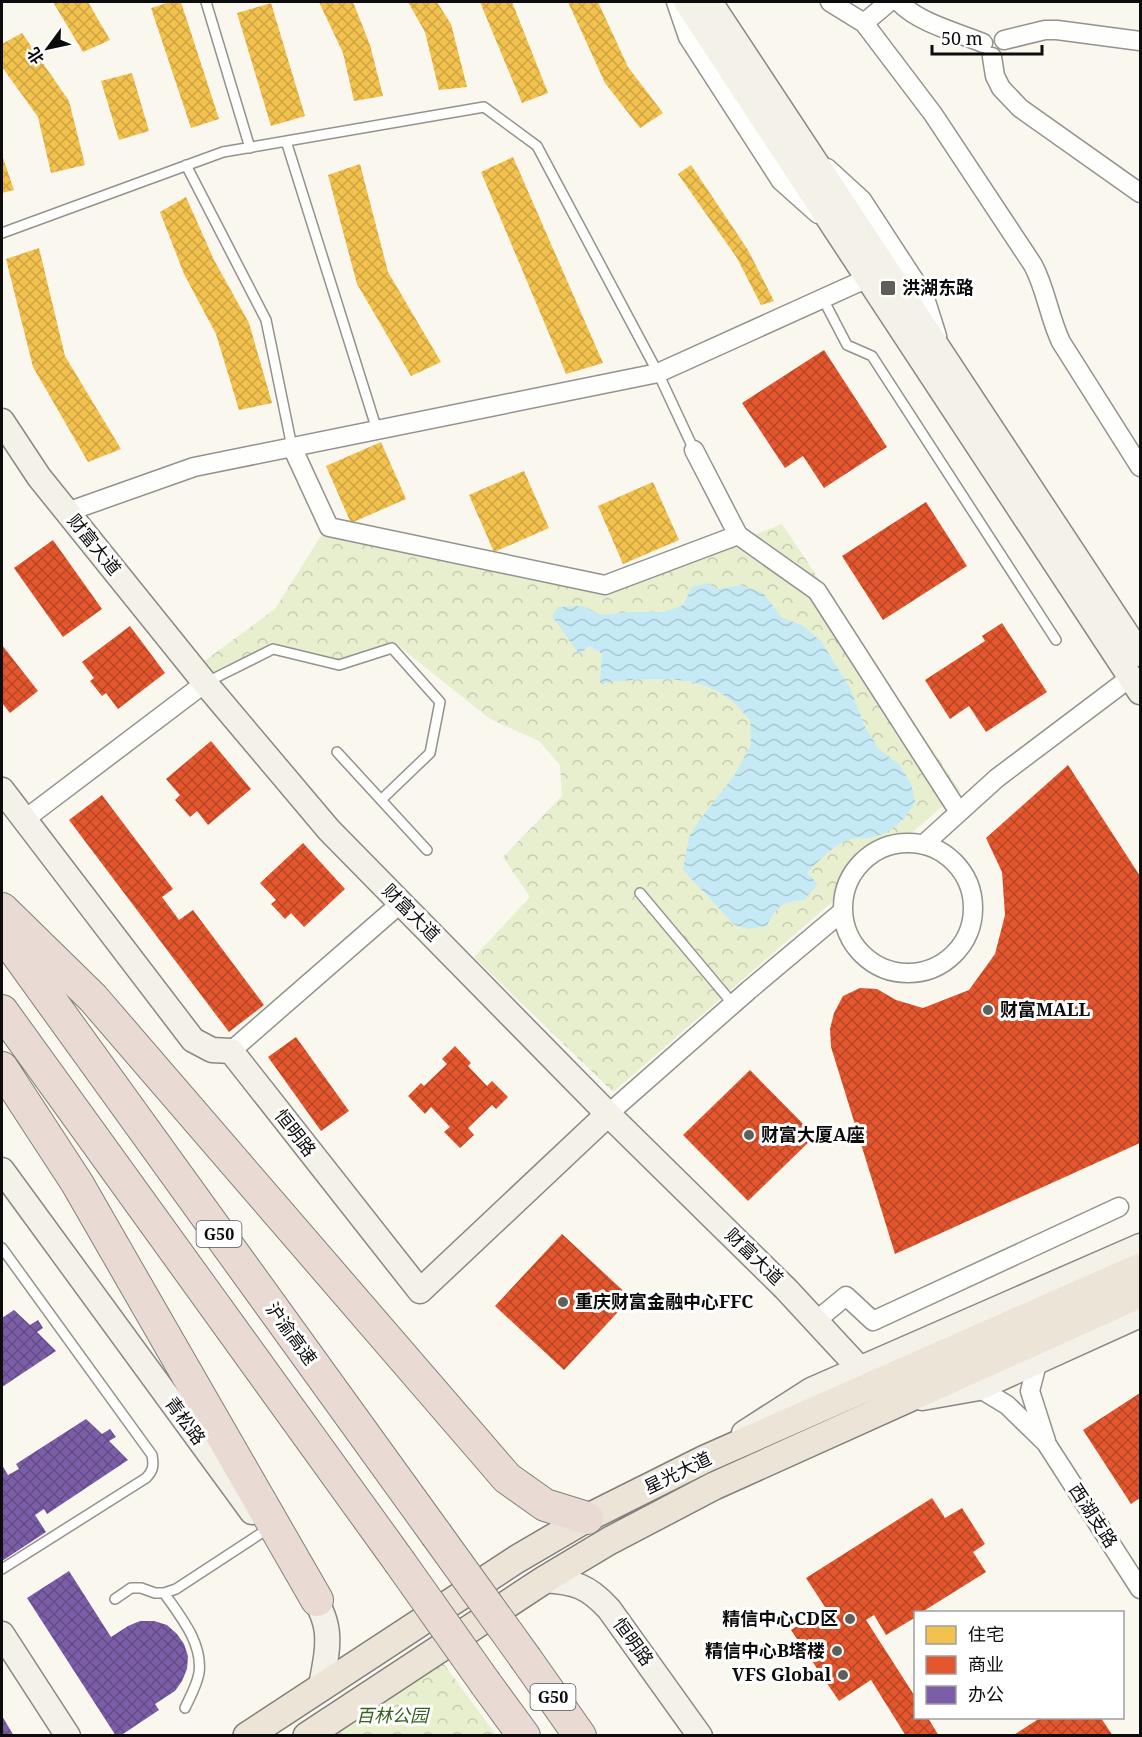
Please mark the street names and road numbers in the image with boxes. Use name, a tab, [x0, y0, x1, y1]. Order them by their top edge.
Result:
street label: 财富大道	[63, 509, 127, 580]
street label: 财富大道	[378, 878, 446, 946]
street label: 恒明路	[270, 1104, 322, 1161]
road number: G50	[196, 1221, 242, 1247]
street label: 财富大道	[720, 1223, 789, 1290]
street label: 沪渝高速	[261, 1297, 323, 1370]
street label: 青松路	[160, 1392, 211, 1449]
street label: 星光大道	[640, 1446, 715, 1499]
street label: 西湖支路	[1064, 1479, 1124, 1552]
street label: 恒明路	[608, 1613, 659, 1670]
road number: G50	[530, 1684, 576, 1710]

